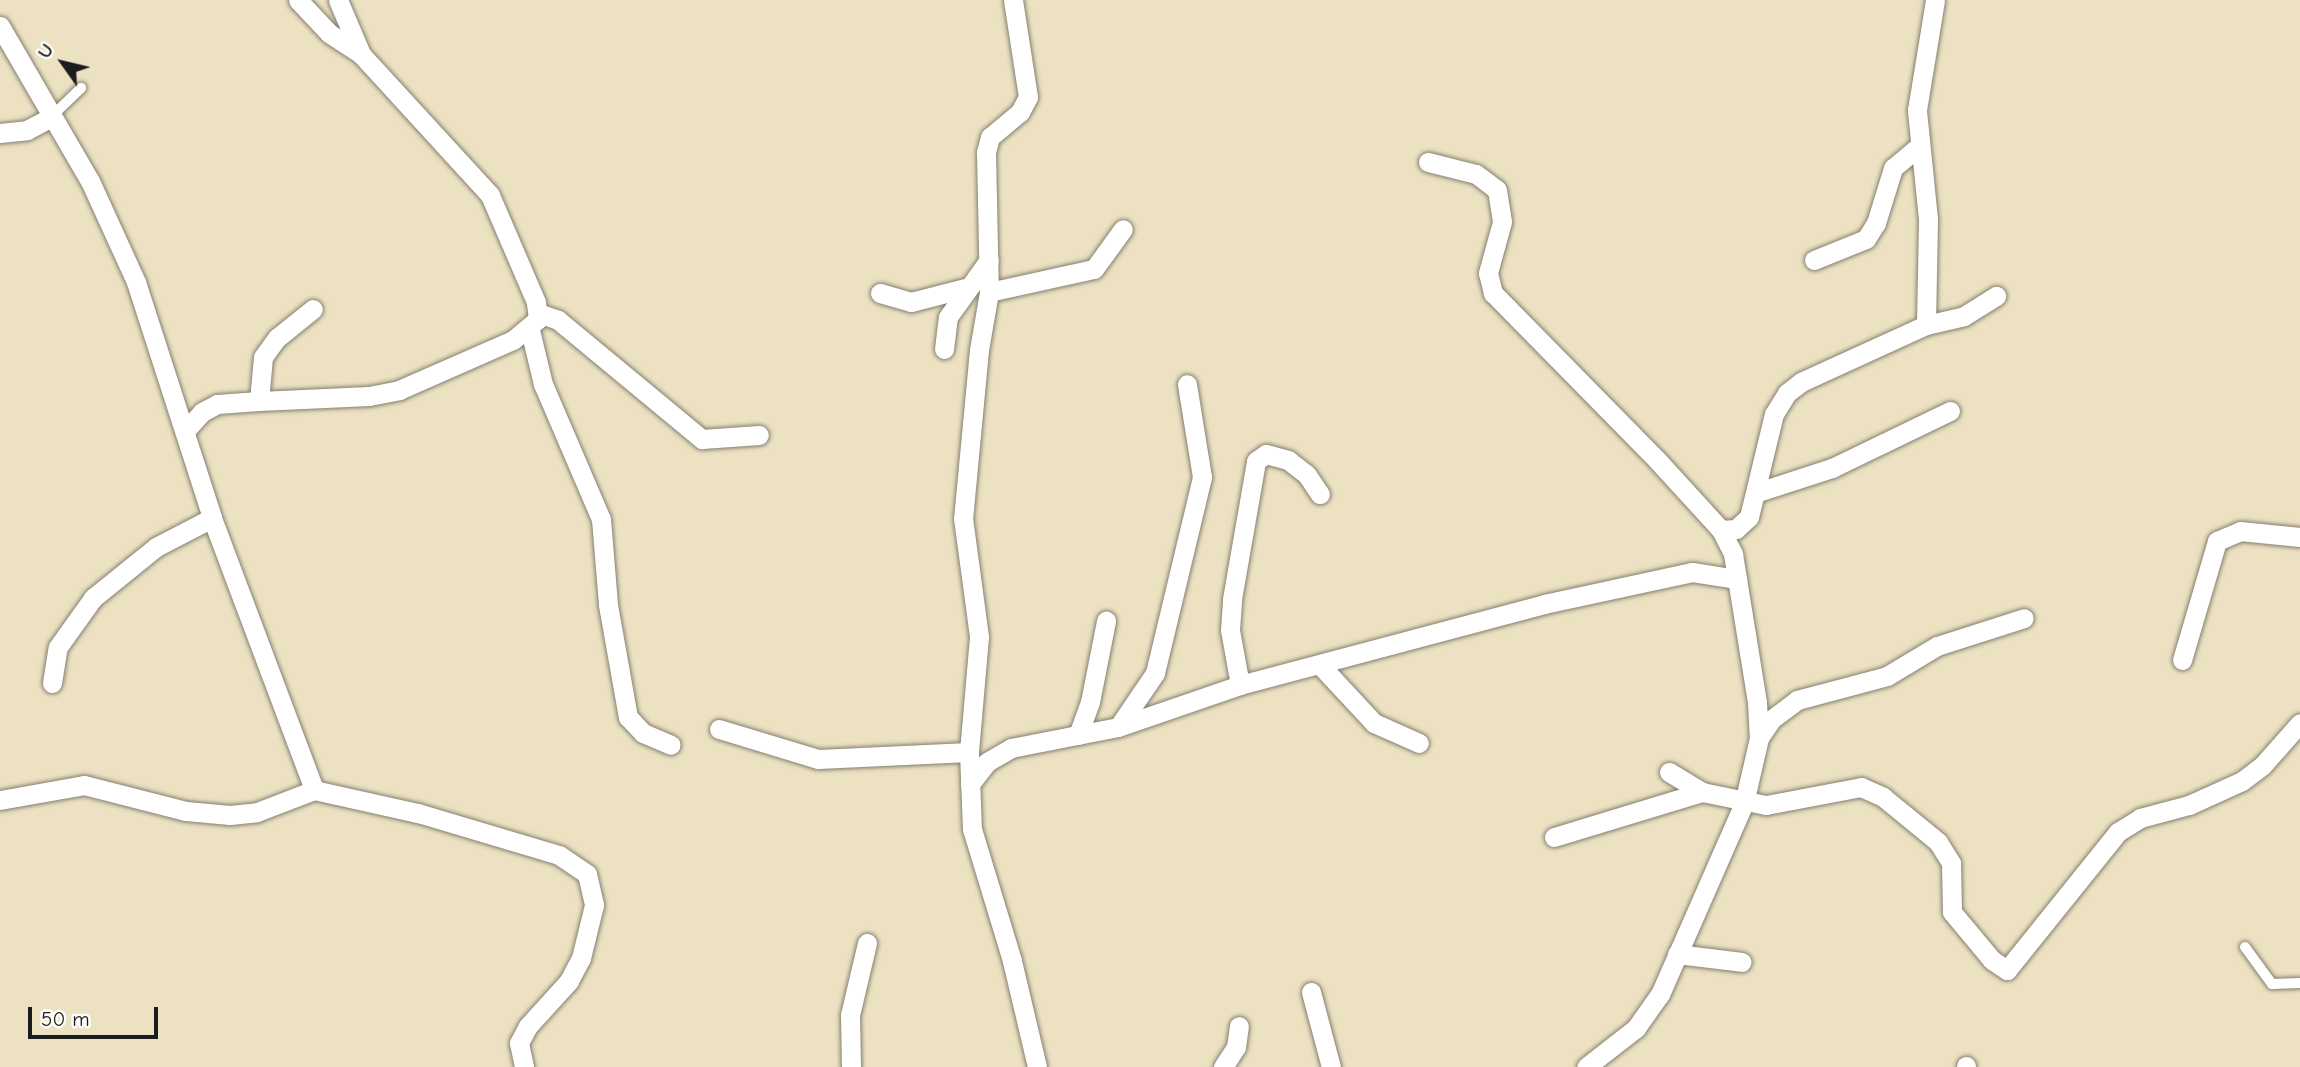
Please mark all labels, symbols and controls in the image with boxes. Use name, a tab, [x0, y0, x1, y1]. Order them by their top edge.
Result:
north arrow	[28, 28, 98, 98]
text: U	[33, 40, 58, 63]
scale bar	[32, 993, 161, 1038]
text: 50 m	[41, 1007, 90, 1031]

